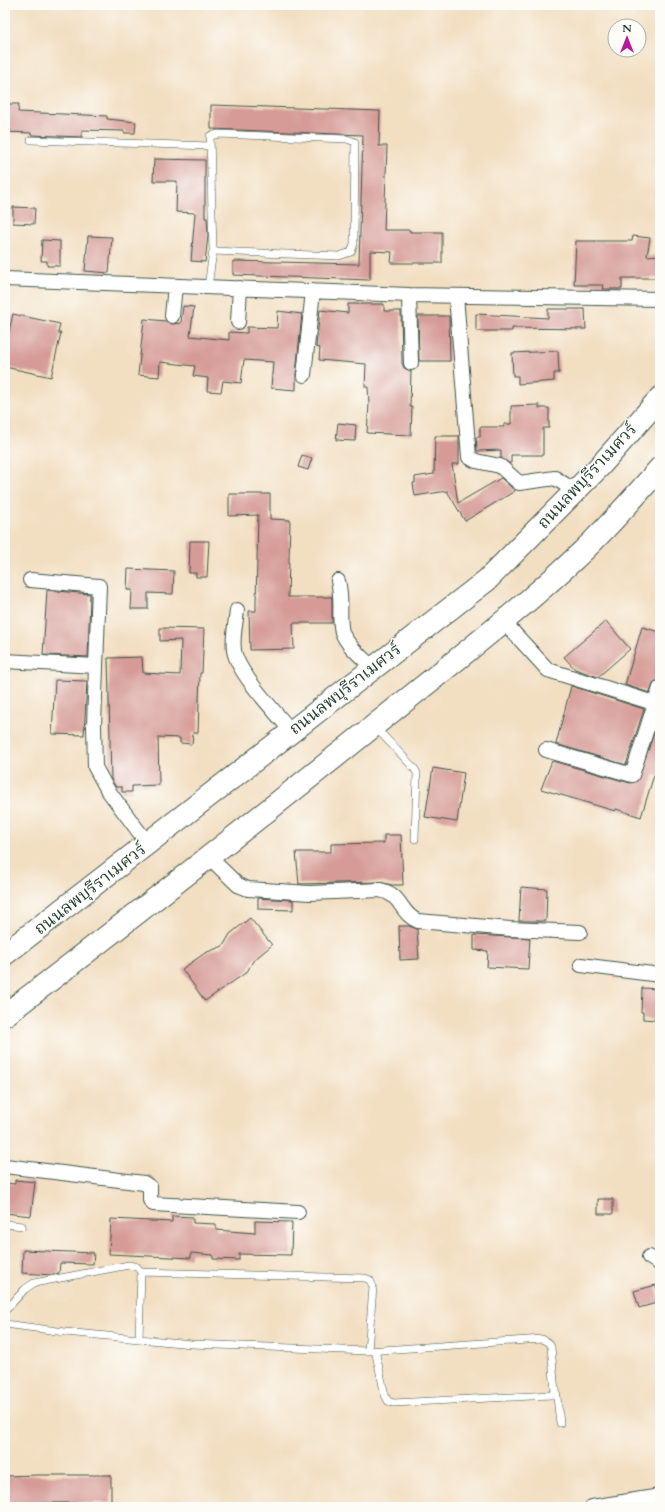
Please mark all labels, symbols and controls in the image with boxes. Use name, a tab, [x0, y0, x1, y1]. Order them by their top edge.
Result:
north arrow	[607, 18, 647, 58]
text: N	[622, 21, 632, 36]
street label: ถนนลพบุรีราเมศวร์	[532, 418, 643, 534]
street label: ถนนลพบุรีราเมศวร์	[284, 637, 407, 740]
street label: ถนนลพบุรีราเมศวร์	[29, 837, 152, 940]

